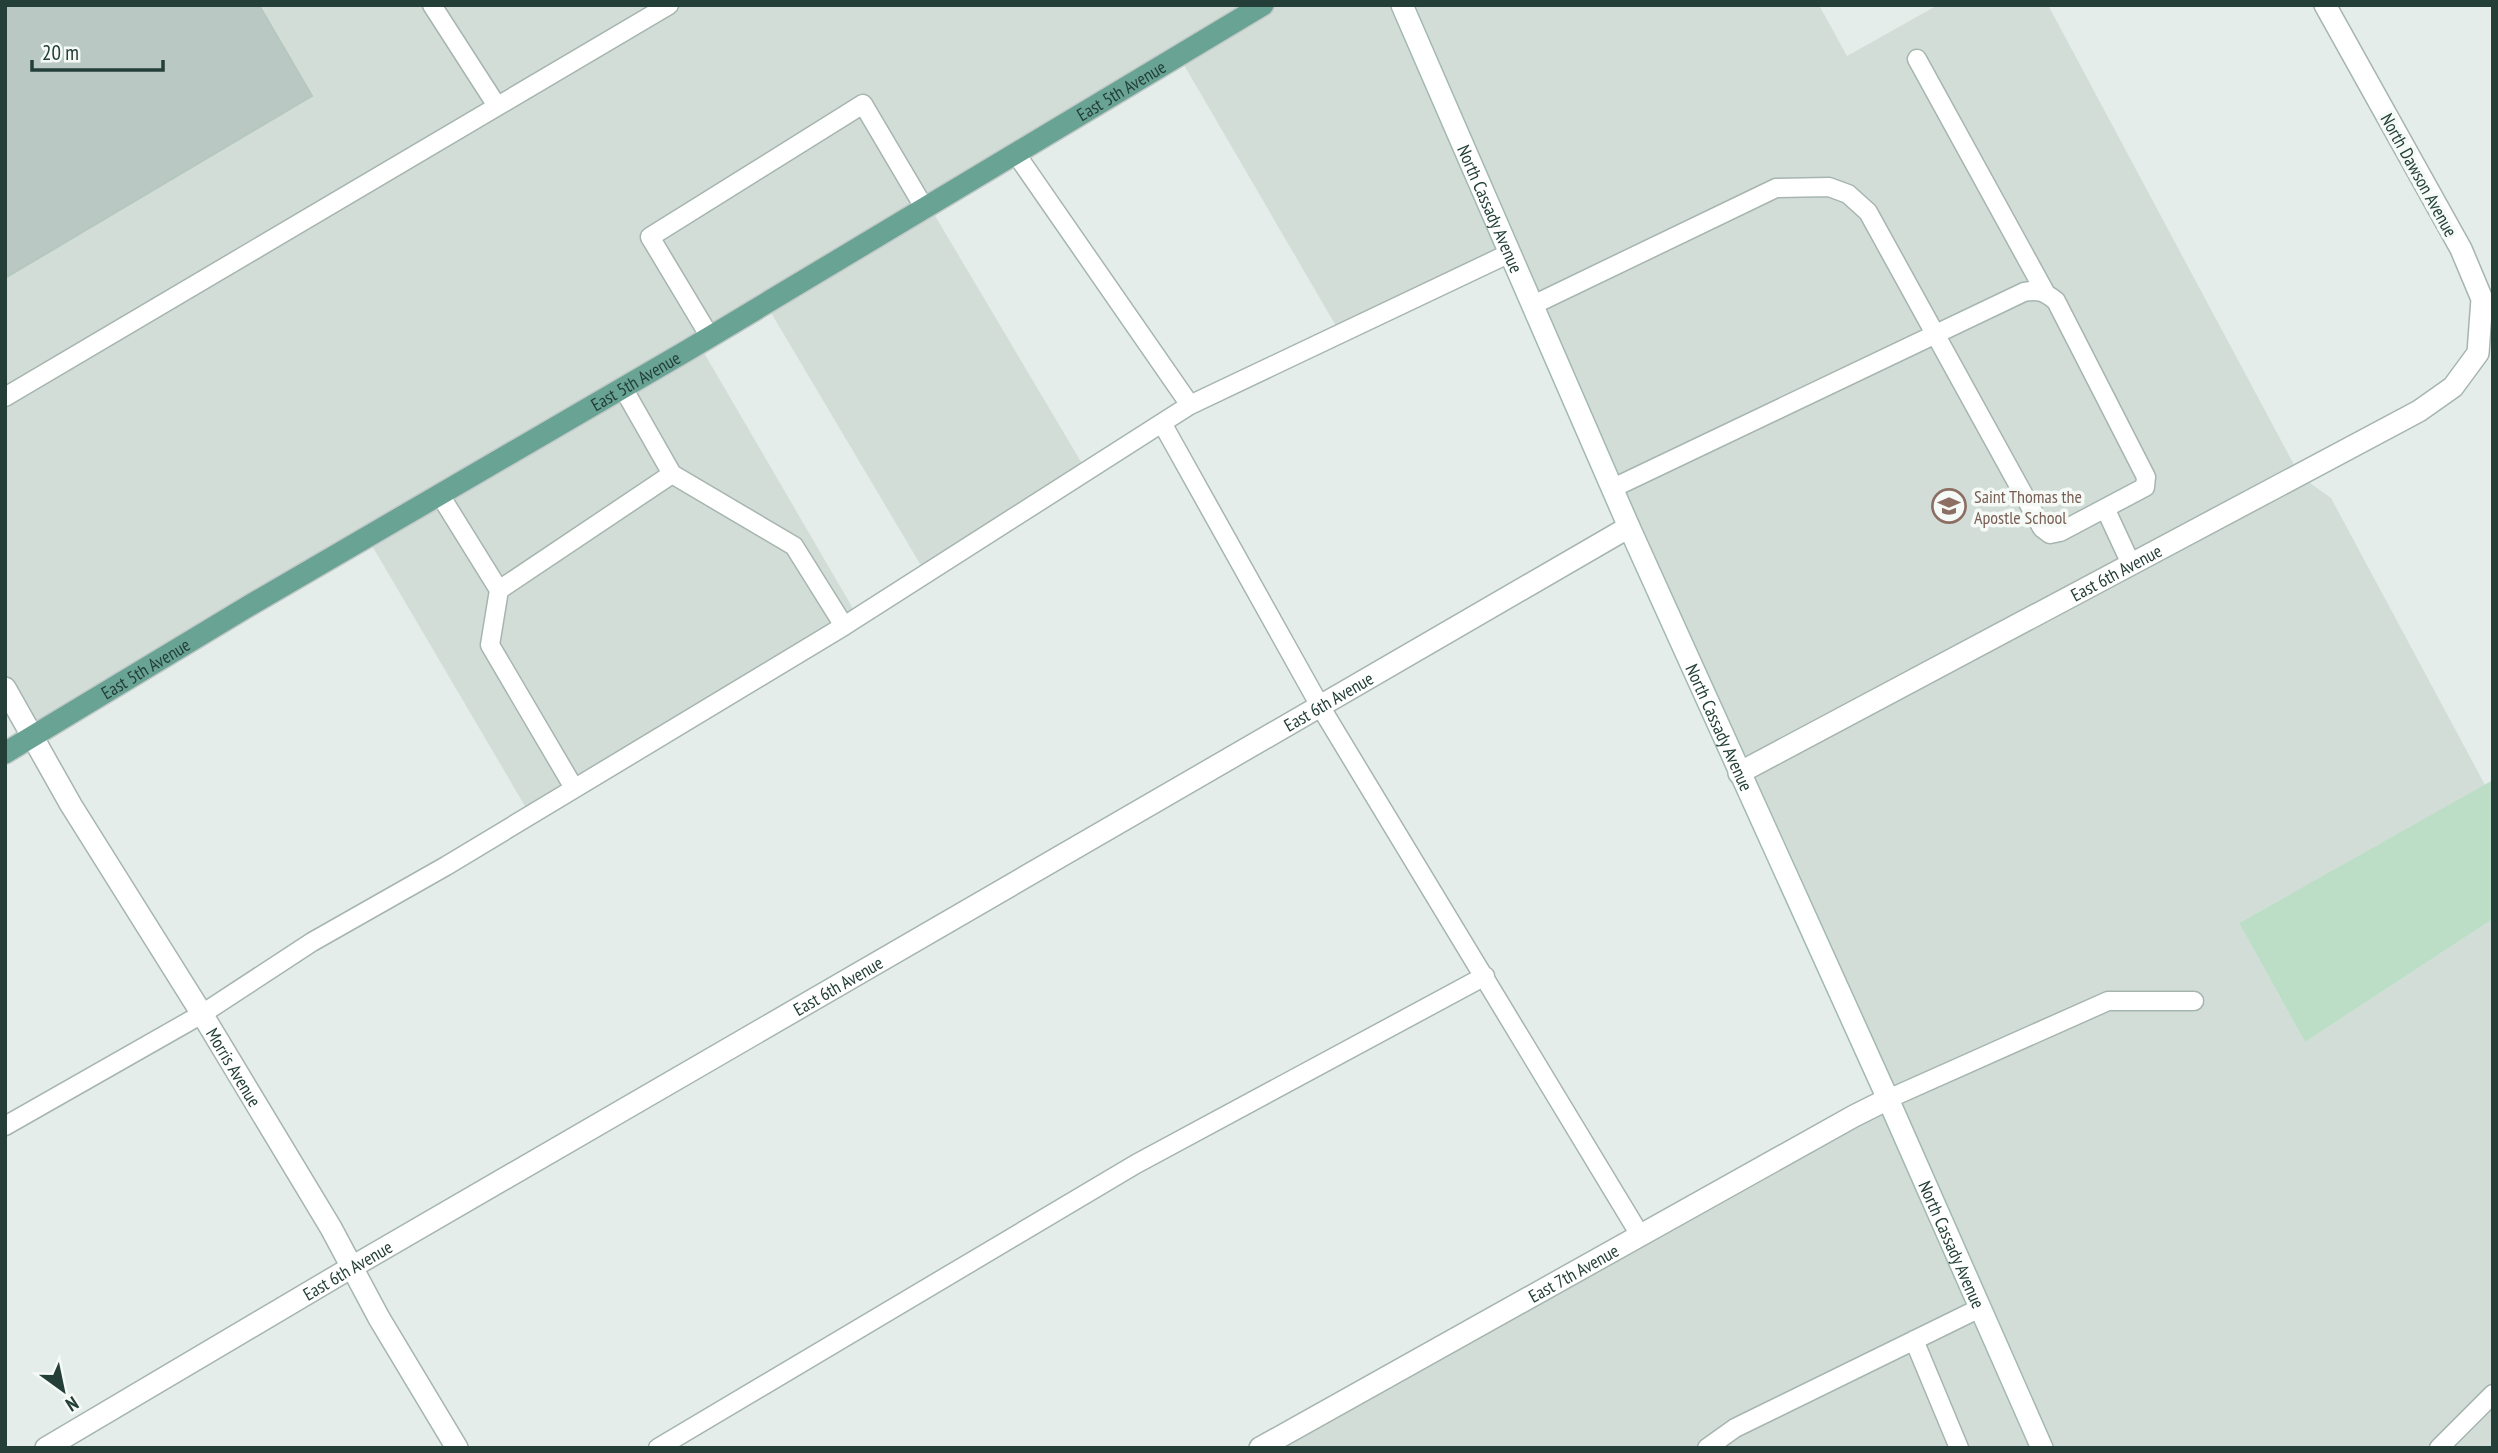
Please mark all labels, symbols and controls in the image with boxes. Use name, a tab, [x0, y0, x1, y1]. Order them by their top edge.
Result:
scale bar	[32, 28, 163, 72]
text: 20 m	[42, 39, 79, 66]
street label: East 5th Avenue	[1072, 55, 1170, 126]
street label: North Dawson Avenue	[2376, 109, 2462, 241]
street label: North Cassady Avenue	[1453, 141, 1528, 276]
street label: East 5th Avenue	[586, 346, 684, 416]
place label: Saint Thomas the Apostle School	[1974, 485, 2082, 529]
school or university icon: Saint Thomas the Apostle School	[1930, 487, 1968, 525]
street label: East 6th Avenue	[2067, 539, 2165, 606]
street label: East 5th Avenue	[97, 633, 194, 704]
street label: North Cassady Avenue	[1681, 660, 1758, 794]
street label: East 6th Avenue	[1279, 666, 1377, 736]
street label: East 6th Avenue	[789, 951, 887, 1020]
street label: Morris Avenue	[201, 1023, 267, 1111]
street label: North Cassady Avenue	[1914, 1177, 1990, 1312]
street label: East 6th Avenue	[298, 1235, 396, 1305]
street label: East 7th Avenue	[1524, 1239, 1622, 1307]
north arrow	[28, 1355, 98, 1425]
text: N	[61, 1391, 83, 1417]

